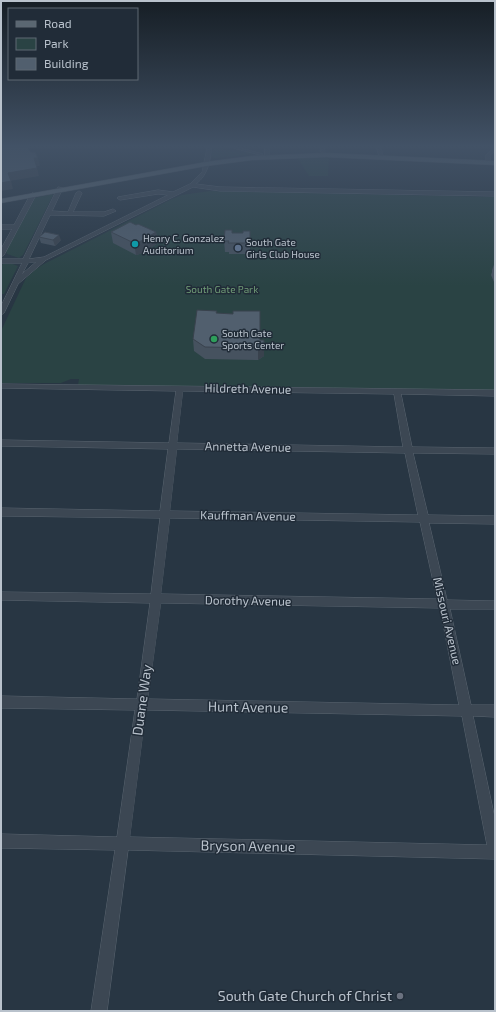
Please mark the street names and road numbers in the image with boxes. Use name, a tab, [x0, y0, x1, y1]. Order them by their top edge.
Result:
street label: Hildreth Avenue	[205, 380, 291, 396]
street label: Annetta Avenue	[205, 438, 291, 454]
street label: Kauffman Avenue	[200, 507, 296, 523]
street label: Missouri Avenue	[431, 575, 465, 666]
street label: Dorothy Avenue	[205, 592, 291, 608]
street label: Duane Way	[128, 663, 155, 737]
street label: Hunt Avenue	[208, 697, 288, 716]
street label: Bryson Avenue	[201, 836, 295, 855]

